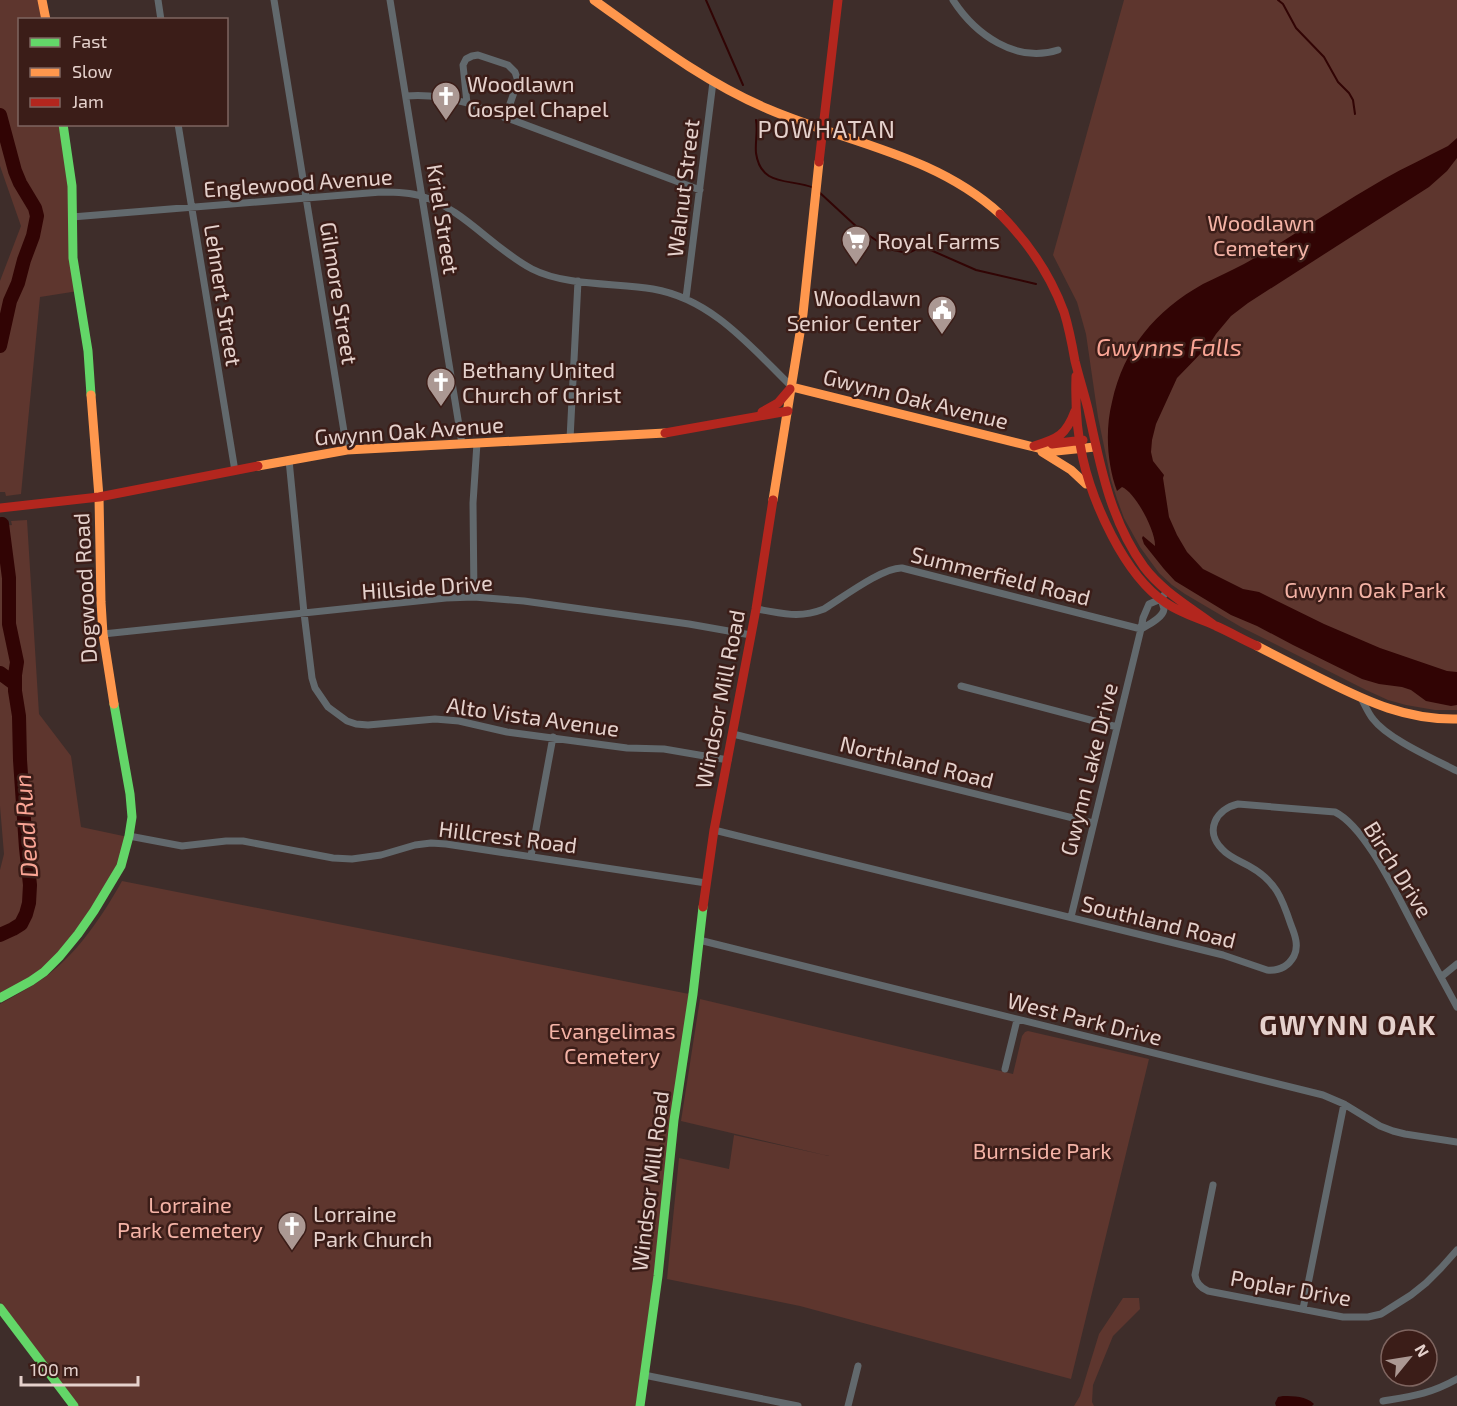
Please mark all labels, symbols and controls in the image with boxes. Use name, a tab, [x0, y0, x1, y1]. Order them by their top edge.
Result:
legend	[18, 18, 228, 126]
text: Fast	[72, 30, 107, 52]
text: Slow	[72, 60, 113, 82]
place label: Woodlawn Gospel Chapel	[467, 70, 609, 121]
church icon: Woodlawn Gospel Chapel	[430, 80, 462, 122]
text: Jam	[72, 90, 104, 112]
district label: POWHATAN	[758, 114, 896, 143]
street label: Walnut Street	[661, 117, 703, 259]
street label: Englewood Avenue	[203, 162, 393, 202]
street label: Kriel Street	[422, 162, 466, 276]
park label: Woodlawn Cemetery	[1207, 209, 1315, 260]
street label: Gilmore Street	[316, 220, 364, 366]
street label: Lehnert Street	[200, 222, 248, 368]
supermarket icon: Royal Farms	[840, 224, 872, 266]
place label: Royal Farms	[877, 227, 1000, 253]
place label: Woodlawn Senior Center	[787, 284, 921, 335]
public building icon: Woodlawn Senior Center	[926, 294, 958, 336]
water label: Gwynns Falls	[1096, 332, 1242, 361]
place label: Bethany United Church of Christ	[462, 356, 621, 407]
street label: Gwynn Oak Avenue	[821, 362, 1011, 434]
church icon: Bethany United Church of Christ	[425, 366, 457, 408]
street label: Gwynn Oak Avenue	[313, 410, 505, 450]
street label: Dogwood Road	[67, 512, 101, 664]
street label: Summerfield Road	[909, 540, 1093, 610]
street label: Hillside Drive	[361, 568, 493, 604]
park label: Gwynn Oak Park	[1284, 576, 1446, 602]
street label: Windsor Mill Road	[689, 607, 749, 791]
street label: Gwynn Lake Drive	[1054, 680, 1122, 858]
street label: Alto Vista Avenue	[445, 691, 621, 741]
street label: Northland Road	[837, 729, 997, 793]
water label: Dead Run	[7, 773, 43, 879]
street label: Hillcrest Road	[437, 815, 579, 857]
street label: Birch Drive	[1359, 816, 1439, 922]
street label: Southland Road	[1079, 889, 1239, 953]
street label: West Park Drive	[1005, 986, 1165, 1050]
district label: GWYNN OAK	[1259, 1007, 1437, 1041]
park label: Evangelimas Cemetery	[548, 1017, 676, 1068]
street label: Windsor Mill Road	[625, 1089, 673, 1273]
park label: Burnside Park	[973, 1137, 1111, 1163]
park label: Lorraine Park Cemetery	[117, 1191, 263, 1242]
place label: Lorraine Park Church	[313, 1200, 433, 1251]
church icon: Lorraine Park Church	[276, 1210, 308, 1252]
street label: Poplar Drive	[1229, 1264, 1353, 1310]
north arrow	[1379, 1328, 1439, 1388]
text: N	[1411, 1340, 1434, 1360]
scale bar	[21, 1349, 138, 1387]
text: 100 m	[30, 1358, 79, 1380]

